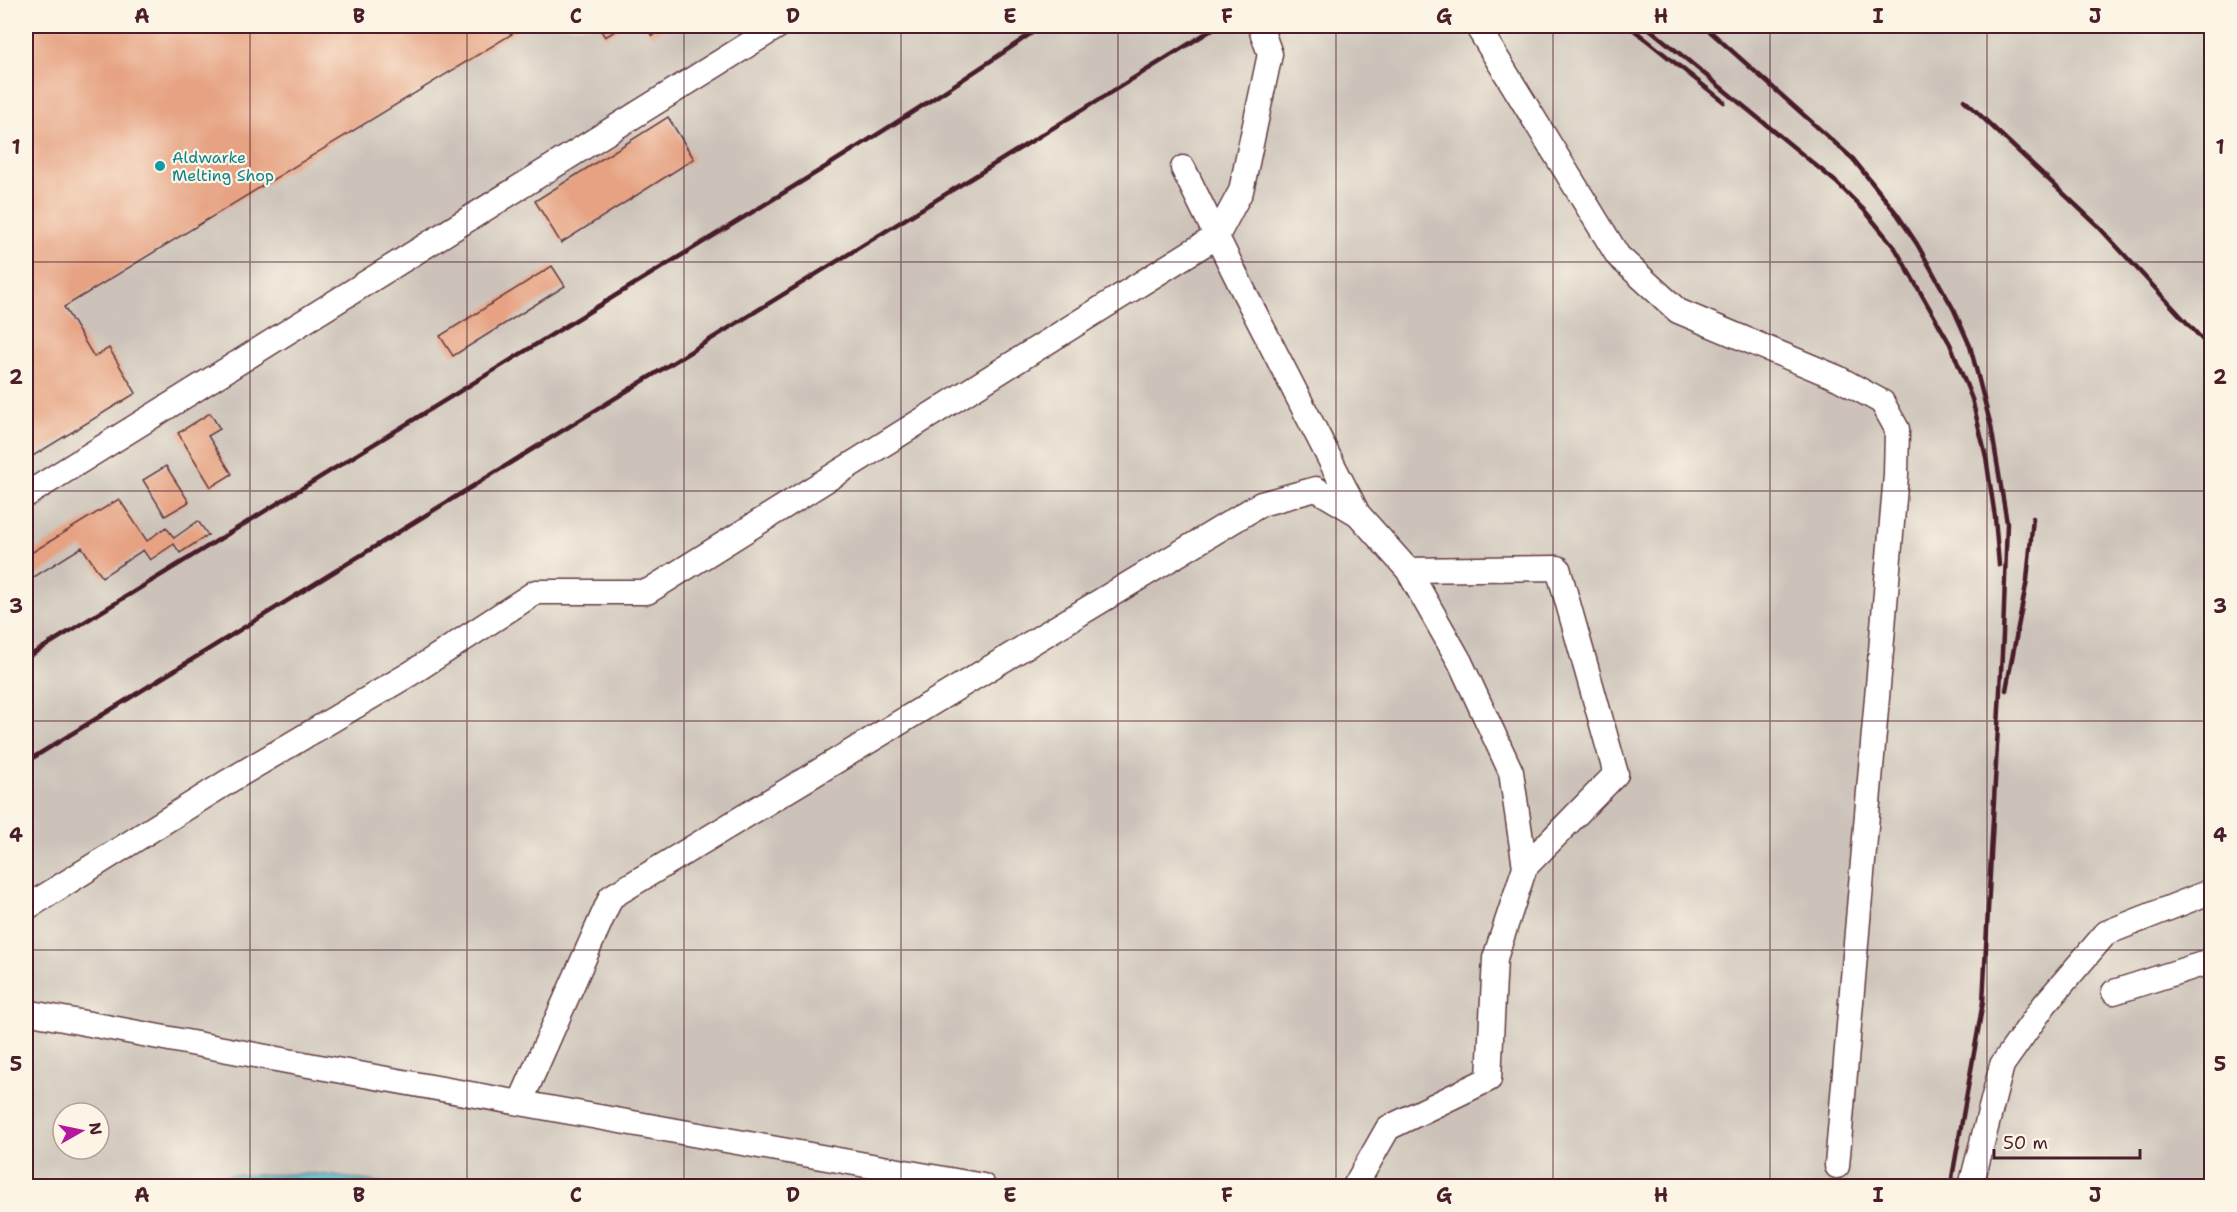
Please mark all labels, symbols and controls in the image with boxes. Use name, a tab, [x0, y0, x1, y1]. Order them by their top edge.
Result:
text: A	[134, 3, 150, 29]
text: B	[353, 3, 365, 29]
text: C	[570, 3, 582, 29]
text: D	[786, 3, 800, 29]
text: E	[1003, 3, 1017, 29]
text: F	[1221, 3, 1233, 29]
text: G	[1436, 3, 1452, 29]
text: H	[1654, 3, 1668, 29]
text: I	[1872, 3, 1884, 29]
text: J	[2089, 3, 2102, 29]
text: 1	[11, 134, 21, 160]
text: 1	[2215, 134, 2225, 160]
place label: Aldwarke Melting Shop	[172, 147, 274, 186]
marker: Aldwarke Melting Shop	[153, 159, 167, 173]
text: 2	[9, 364, 23, 390]
text: 2	[2213, 364, 2227, 390]
text: 3	[9, 593, 23, 619]
text: 3	[2213, 593, 2227, 619]
text: 4	[9, 822, 23, 848]
text: 4	[2213, 822, 2227, 848]
text: 5	[10, 1051, 22, 1077]
text: 5	[2214, 1051, 2226, 1077]
north arrow	[51, 1101, 111, 1161]
text: N	[84, 1121, 107, 1137]
scale bar	[1994, 1122, 2140, 1160]
text: 50 m	[2003, 1131, 2048, 1155]
text: A	[134, 1182, 150, 1208]
text: B	[353, 1182, 365, 1208]
text: C	[570, 1182, 582, 1208]
text: D	[786, 1182, 800, 1208]
text: E	[1003, 1182, 1017, 1208]
text: F	[1221, 1182, 1233, 1208]
text: G	[1436, 1182, 1452, 1208]
text: H	[1654, 1182, 1668, 1208]
text: I	[1872, 1182, 1884, 1208]
text: J	[2089, 1182, 2102, 1208]

